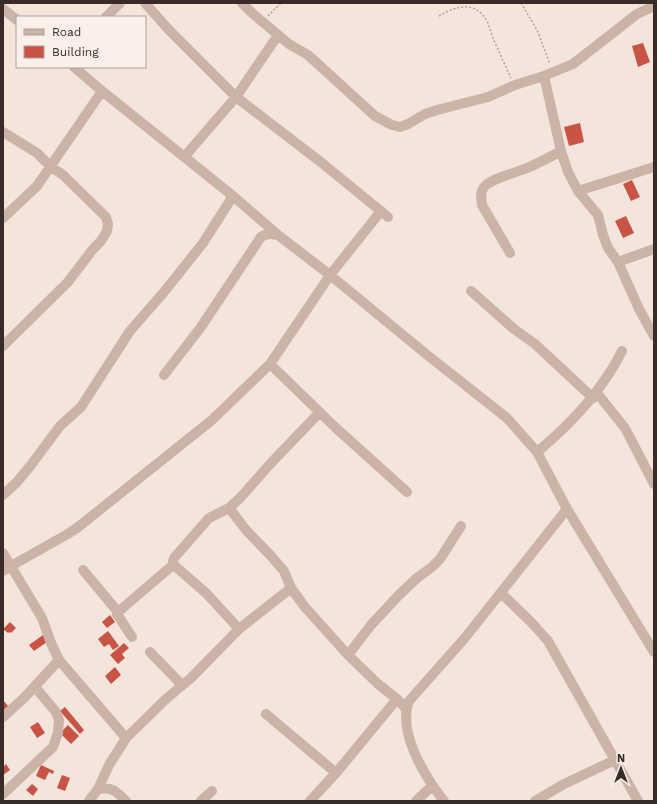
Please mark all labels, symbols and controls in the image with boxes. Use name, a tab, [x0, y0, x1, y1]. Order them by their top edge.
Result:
legend	[16, 16, 146, 68]
text: Road	[52, 25, 81, 39]
text: Building	[52, 45, 99, 59]
north arrow	[601, 748, 641, 788]
text: N	[617, 752, 625, 765]

